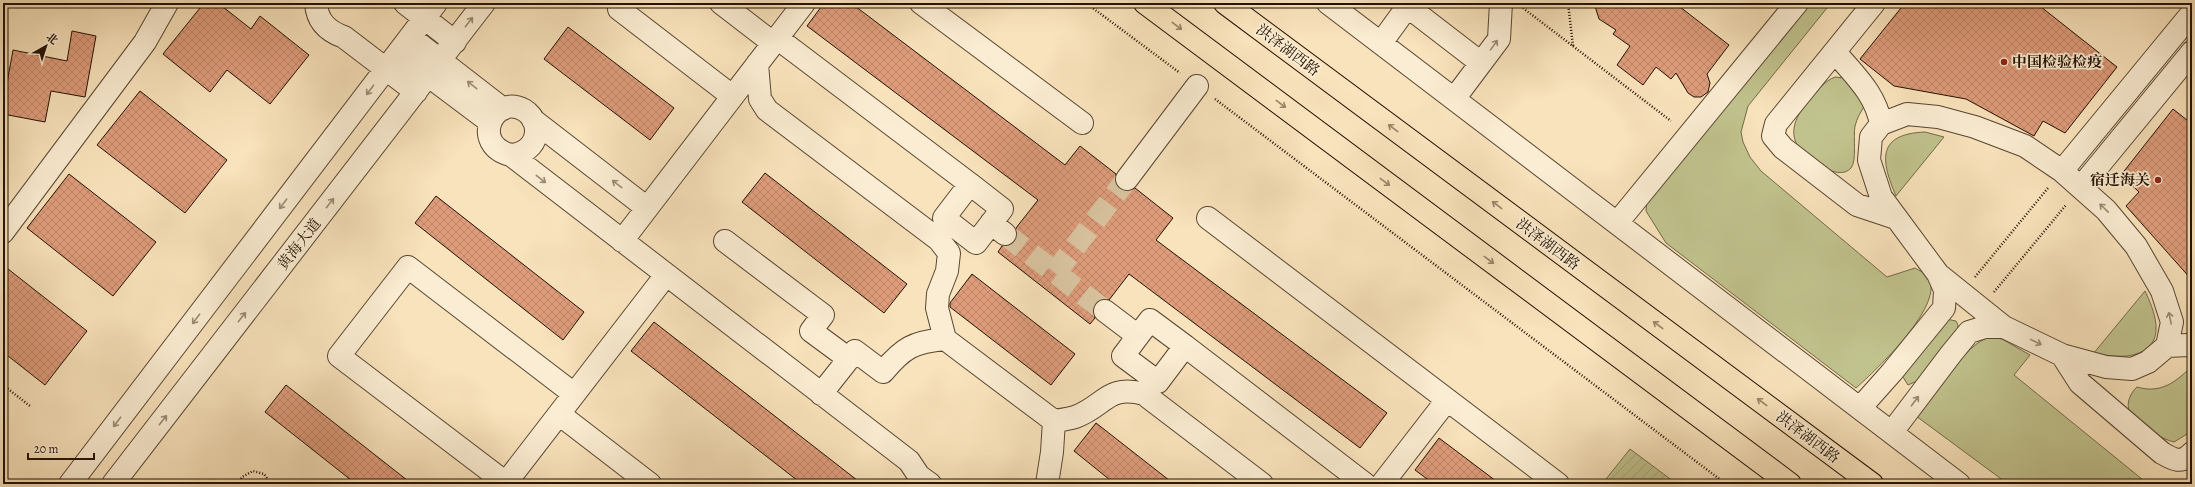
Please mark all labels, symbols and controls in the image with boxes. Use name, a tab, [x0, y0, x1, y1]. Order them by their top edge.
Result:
one-way arrow	[465, 17, 474, 28]
street label: 洪泽湖西路	[1252, 19, 1324, 81]
one-way arrow	[1171, 22, 1182, 31]
north arrow	[26, 26, 66, 66]
text: 北	[43, 29, 61, 48]
one-way arrow	[1490, 40, 1498, 51]
place label: 中国检验检疫	[2012, 52, 2102, 72]
marker: 中国检验检疫	[1999, 57, 2009, 67]
one-way arrow	[466, 80, 477, 89]
one-way arrow	[366, 84, 374, 95]
one-way arrow	[1275, 100, 1286, 108]
one-way arrow	[1387, 124, 1398, 132]
place label: 宿迁海关	[2090, 170, 2150, 190]
one-way arrow	[536, 174, 547, 183]
marker: 宿迁海关	[2153, 175, 2163, 185]
one-way arrow	[1379, 178, 1390, 186]
one-way arrow	[611, 180, 622, 188]
one-way arrow	[326, 197, 334, 208]
one-way arrow	[279, 199, 287, 210]
one-way arrow	[1492, 201, 1503, 210]
one-way arrow	[2099, 204, 2109, 213]
street label: 洪泽湖西路	[1512, 213, 1584, 275]
street label: 黄海大道	[273, 214, 325, 274]
one-way arrow	[1483, 255, 1494, 264]
one-way arrow	[238, 311, 246, 322]
one-way arrow	[2166, 312, 2174, 325]
one-way arrow	[192, 313, 200, 324]
one-way arrow	[1652, 321, 1663, 329]
one-way arrow	[2029, 339, 2041, 346]
one-way arrow	[1911, 396, 1920, 407]
one-way arrow	[1757, 398, 1768, 406]
street label: 洪泽湖西路	[1772, 406, 1844, 468]
one-way arrow	[159, 414, 167, 425]
one-way arrow	[113, 417, 121, 428]
scale bar	[28, 435, 94, 461]
text: 20 m	[34, 441, 58, 457]

